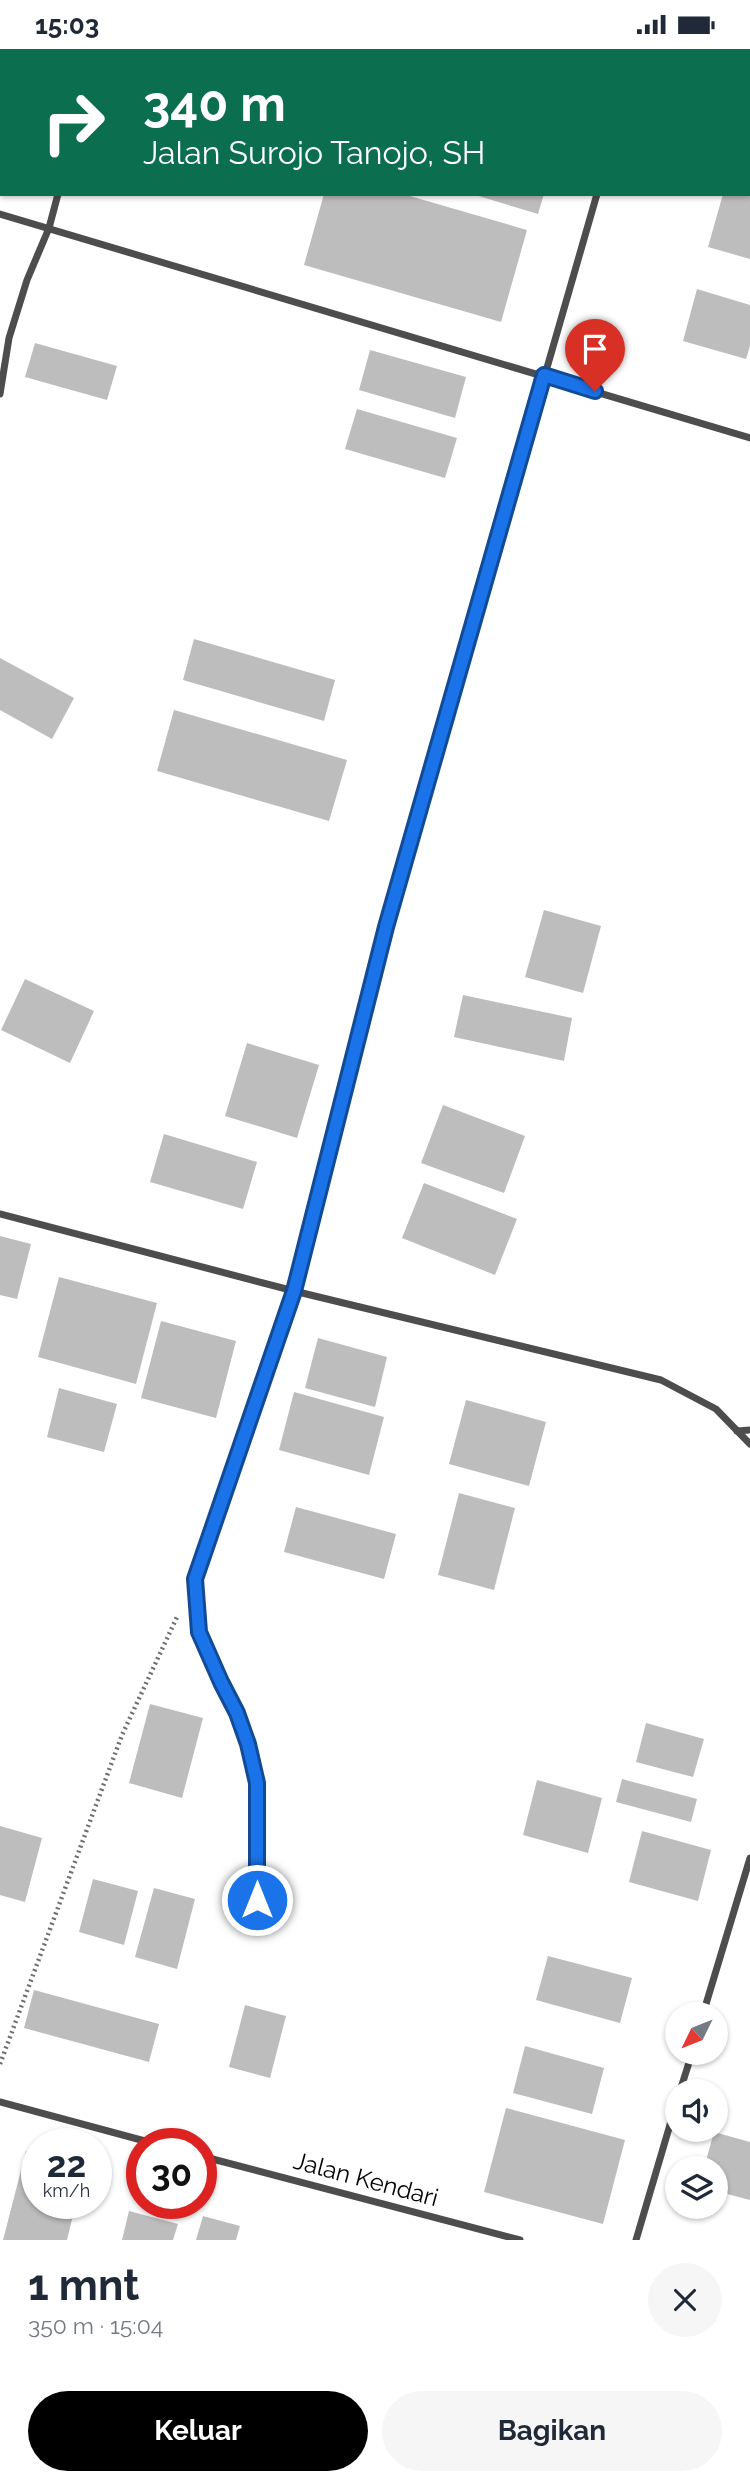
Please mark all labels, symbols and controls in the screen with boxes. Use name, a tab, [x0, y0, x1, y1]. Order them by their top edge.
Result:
text: 15:03	[35, 10, 99, 40]
text: 340 m	[143, 75, 286, 132]
icon: right	[28, 77, 119, 168]
text: Jalan Surojo Tanojo, SH	[143, 134, 486, 171]
pin	[565, 319, 625, 391]
icon: arrive	[576, 330, 614, 368]
position arrow	[220, 1863, 294, 1937]
north arrow	[665, 2002, 728, 2065]
map controls	[665, 2002, 728, 2219]
button: sound	[665, 2079, 728, 2142]
speed limit sign: 30	[126, 2128, 217, 2219]
text: 22	[47, 2144, 86, 2185]
street label: Jalan Kendari	[290, 2146, 442, 2212]
button: layers	[665, 2156, 728, 2219]
text: km/h	[43, 2180, 90, 2201]
text: 1 mnt	[28, 2261, 139, 2310]
button: close	[648, 2263, 722, 2337]
text: 350 m · 15:04	[28, 2312, 163, 2339]
button: Keluar	[28, 2391, 368, 2471]
button: Bagikan	[382, 2391, 722, 2471]

